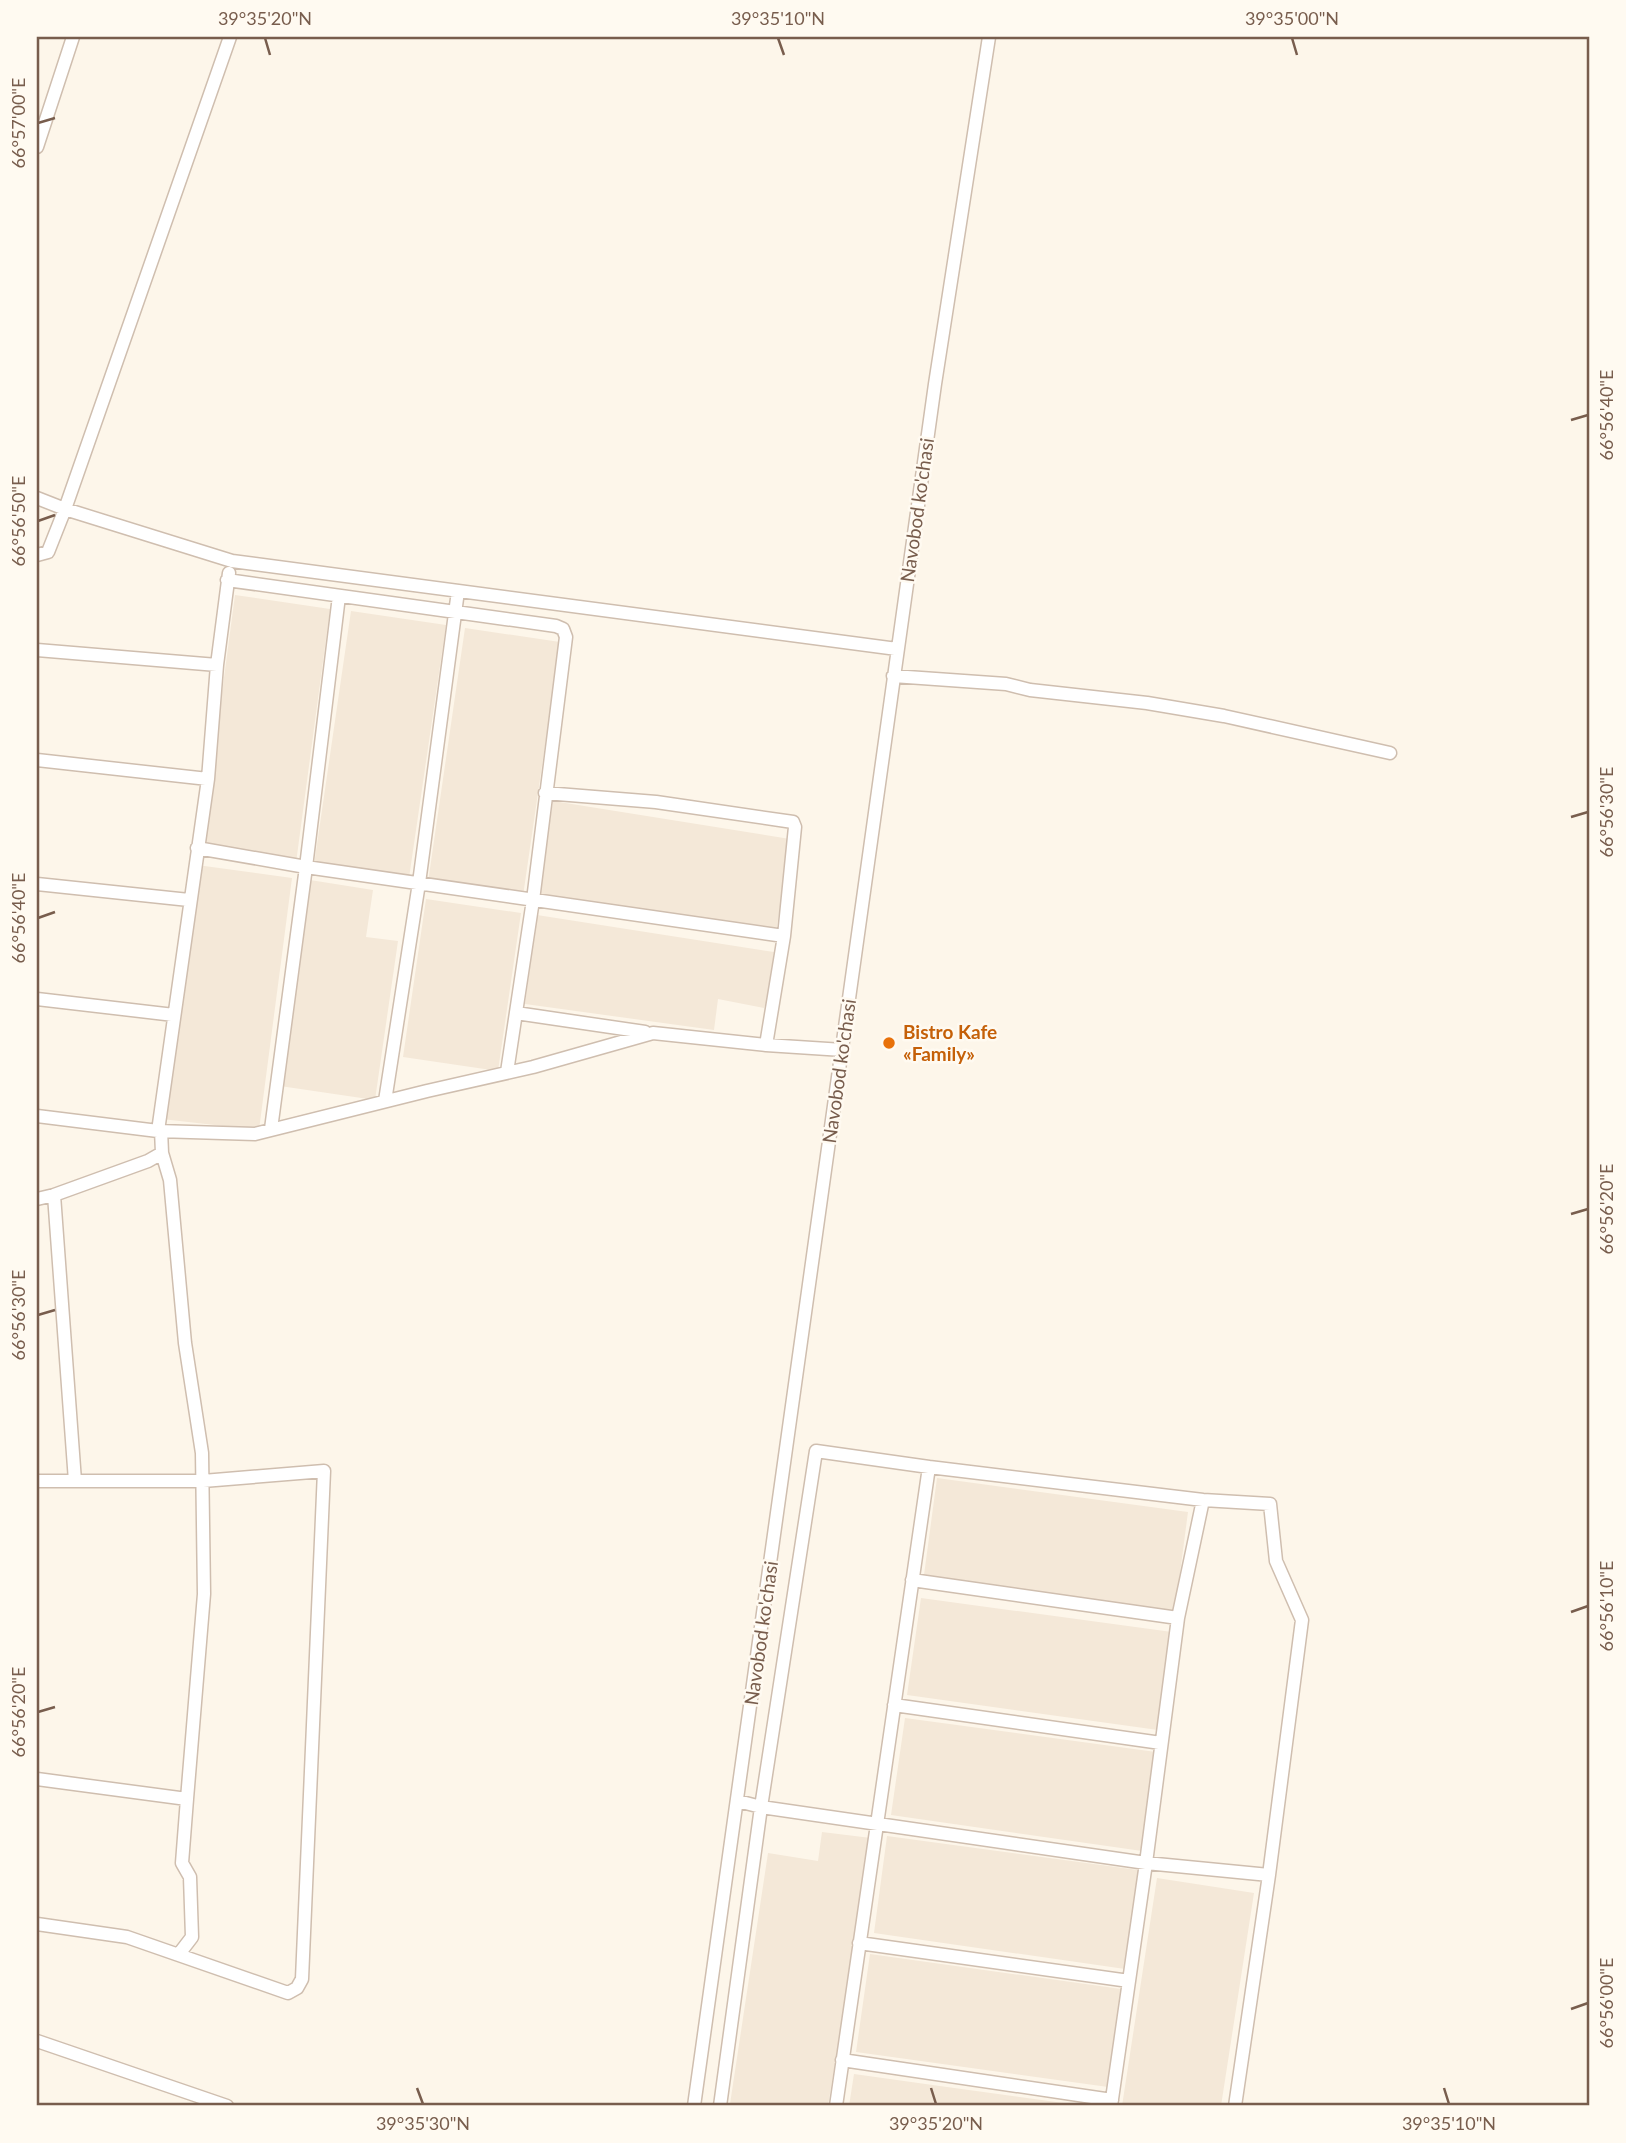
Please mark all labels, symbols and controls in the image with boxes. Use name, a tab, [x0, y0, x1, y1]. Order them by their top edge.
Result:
text: 39°35'20"N	[218, 7, 312, 29]
text: 39°35'10"N	[731, 7, 825, 29]
text: 39°35'00"N	[1245, 7, 1339, 29]
text: 66°57'00"E	[7, 78, 29, 168]
text: 66°56'40"E	[1595, 370, 1617, 460]
street label: Navobod ko'chasi	[895, 436, 938, 584]
text: 66°56'50"E	[7, 476, 29, 566]
text: 66°56'30"E	[1595, 767, 1617, 857]
text: 66°56'40"E	[7, 873, 29, 963]
street label: Navobod ko'chasi	[817, 997, 860, 1145]
place label: Bistro Kafe «Family»	[903, 1020, 997, 1065]
marker: Bistro Kafe «Family»	[881, 1035, 897, 1051]
text: 66°56'20"E	[1595, 1164, 1617, 1254]
text: 66°56'30"E	[7, 1270, 29, 1360]
street label: Navobod ko'chasi	[739, 1559, 782, 1707]
text: 66°56'10"E	[1595, 1561, 1617, 1651]
text: 66°56'20"E	[7, 1667, 29, 1757]
text: 66°56'00"E	[1595, 1958, 1617, 2048]
text: 39°35'30"N	[376, 2112, 470, 2134]
text: 39°35'20"N	[889, 2112, 983, 2134]
text: 39°35'10"N	[1402, 2112, 1496, 2134]

